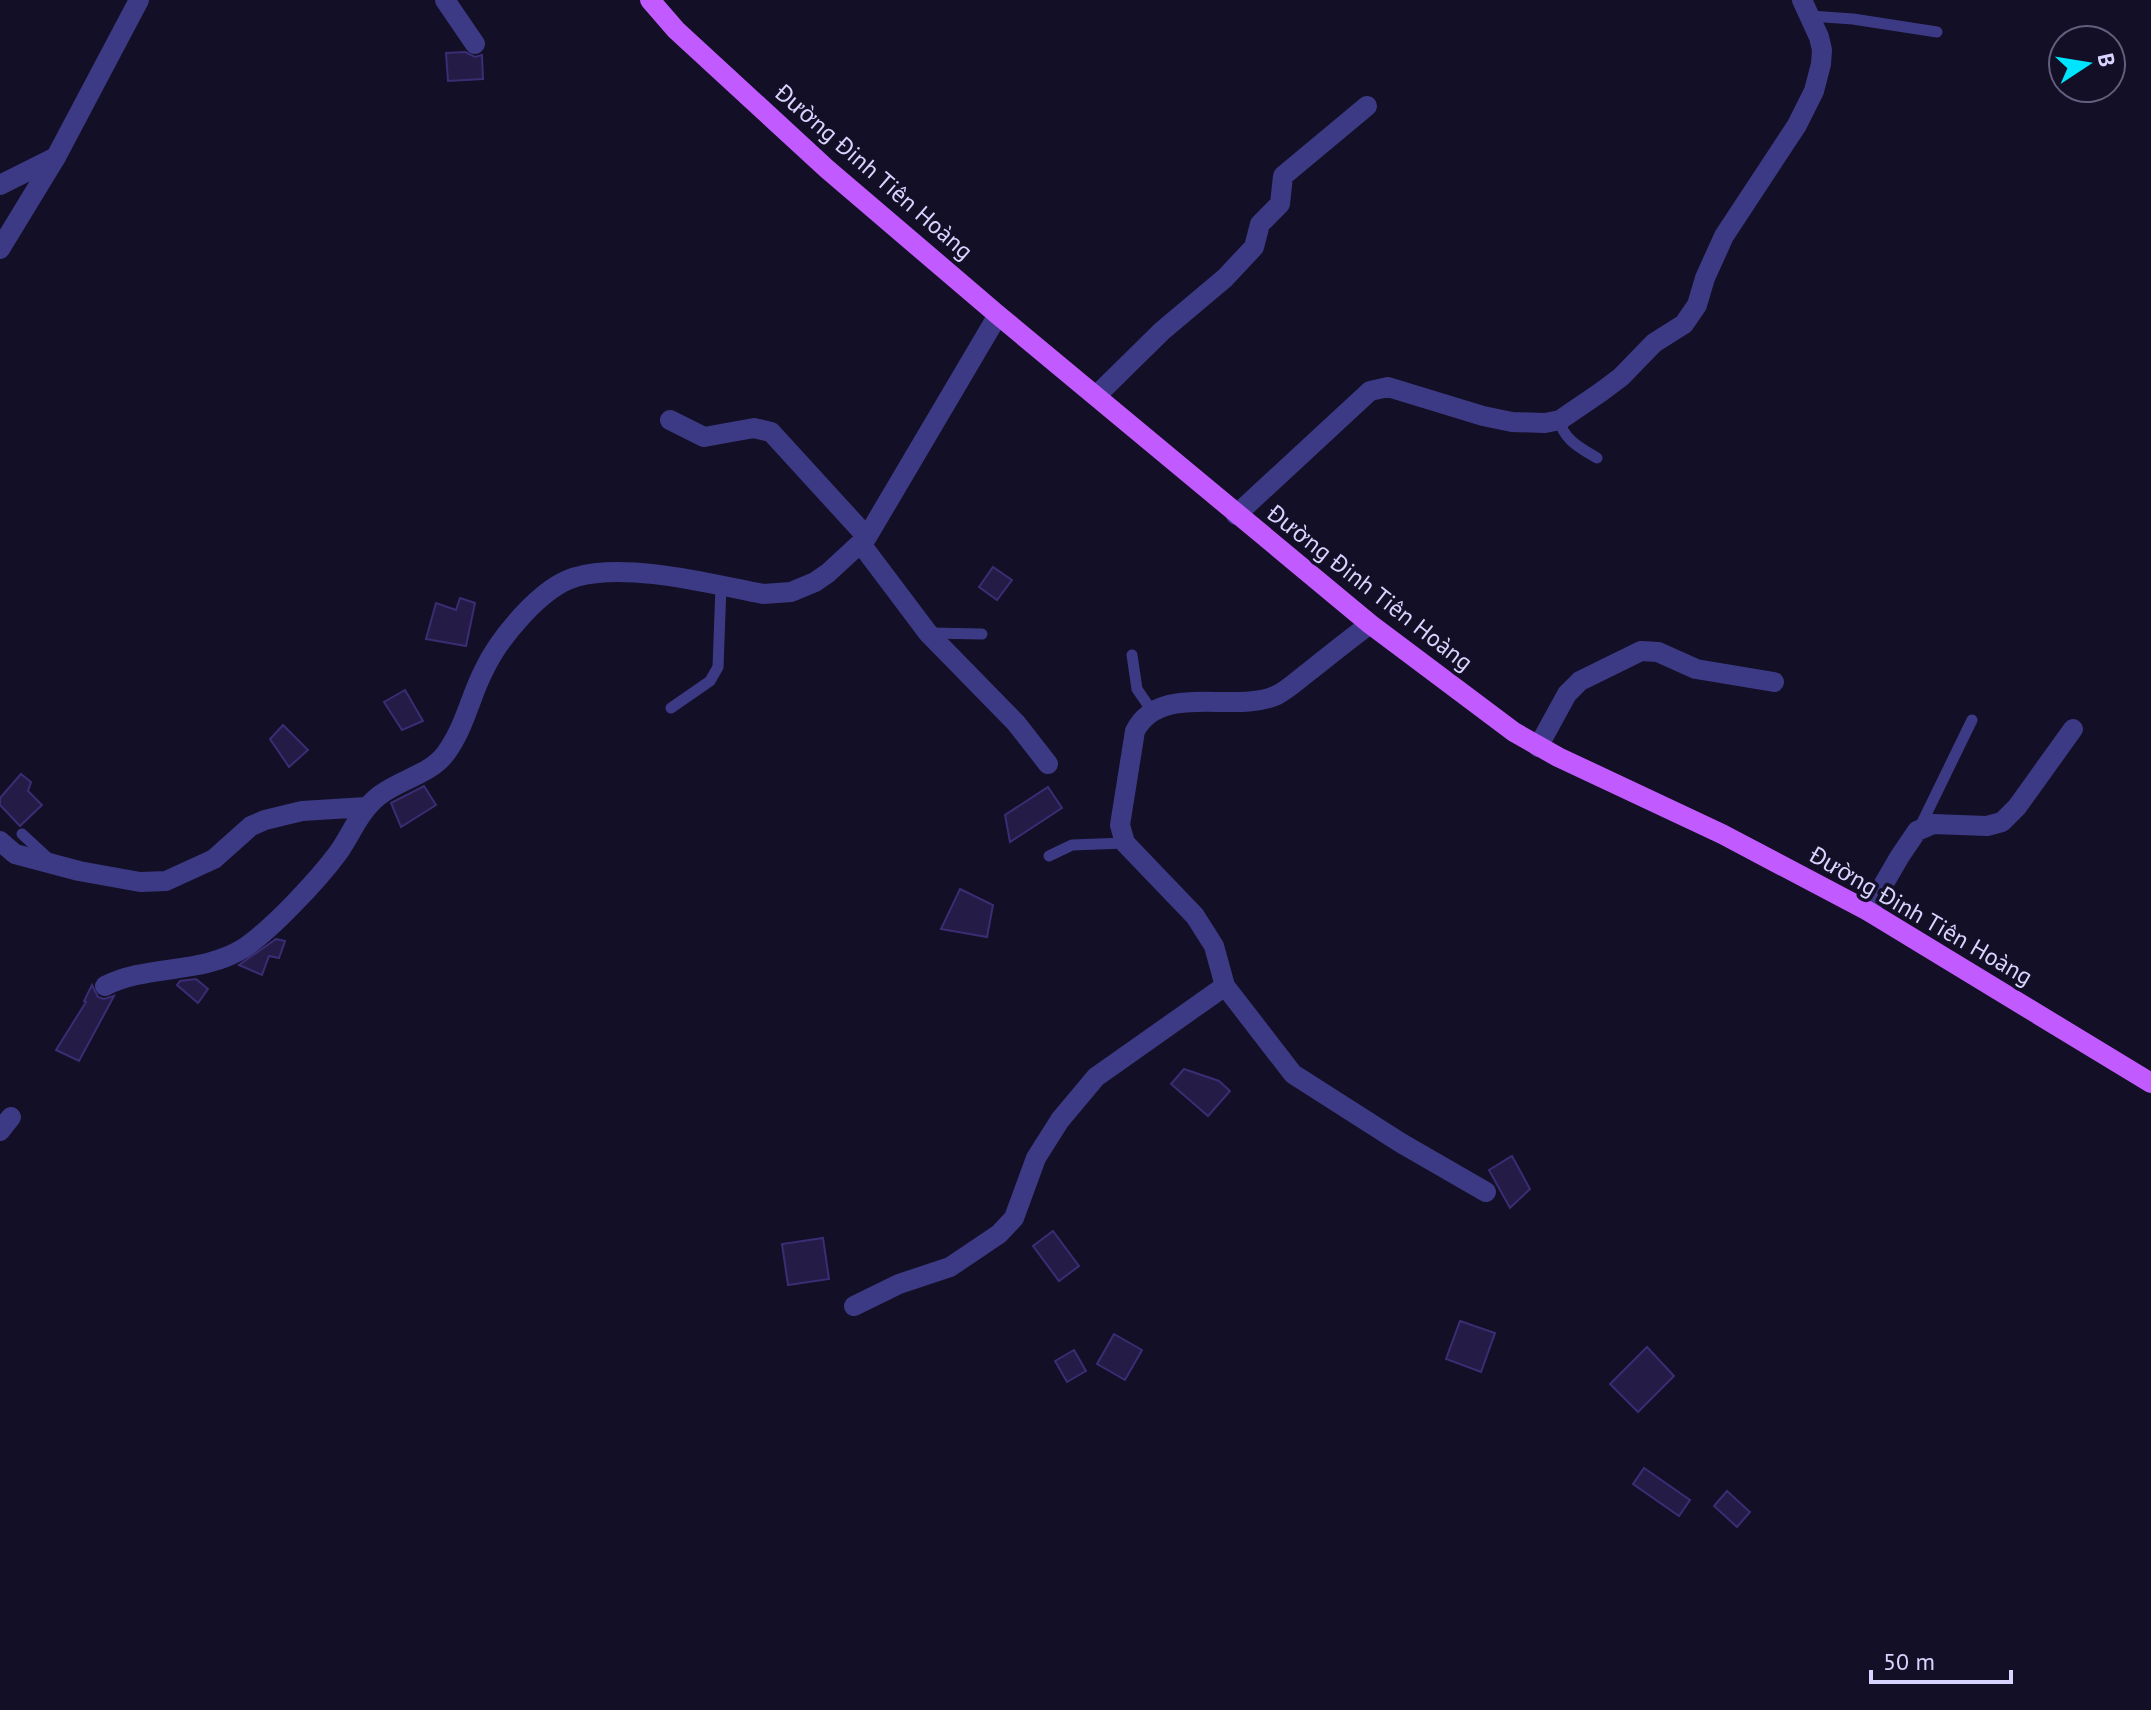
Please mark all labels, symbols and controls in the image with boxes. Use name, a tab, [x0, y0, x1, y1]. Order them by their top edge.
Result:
north arrow	[2047, 24, 2127, 104]
text: B	[2092, 51, 2122, 69]
street label: Đường Đinh Tiên Hoàng	[768, 76, 980, 266]
street label: Đường Đinh Tiên Hoàng	[1260, 497, 1479, 678]
street label: Đường Đinh Tiên Hoàng	[1803, 839, 2038, 992]
scale bar	[1871, 1634, 2011, 1684]
text: 50 m	[1883, 1646, 1935, 1677]

